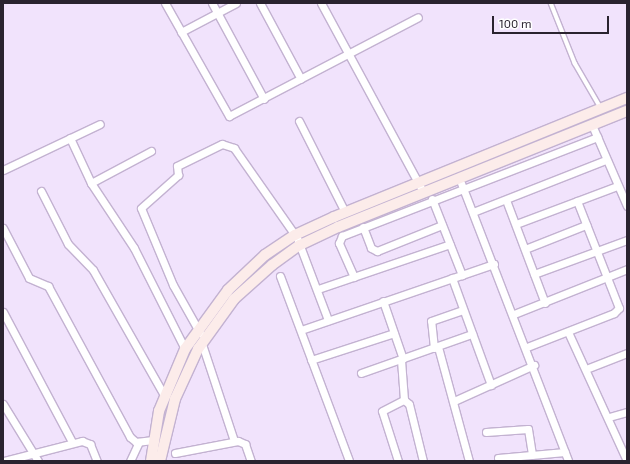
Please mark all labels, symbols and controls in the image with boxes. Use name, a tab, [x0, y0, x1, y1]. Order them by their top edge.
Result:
scale bar	[494, 8, 611, 34]
text: 100 m	[499, 16, 531, 30]

